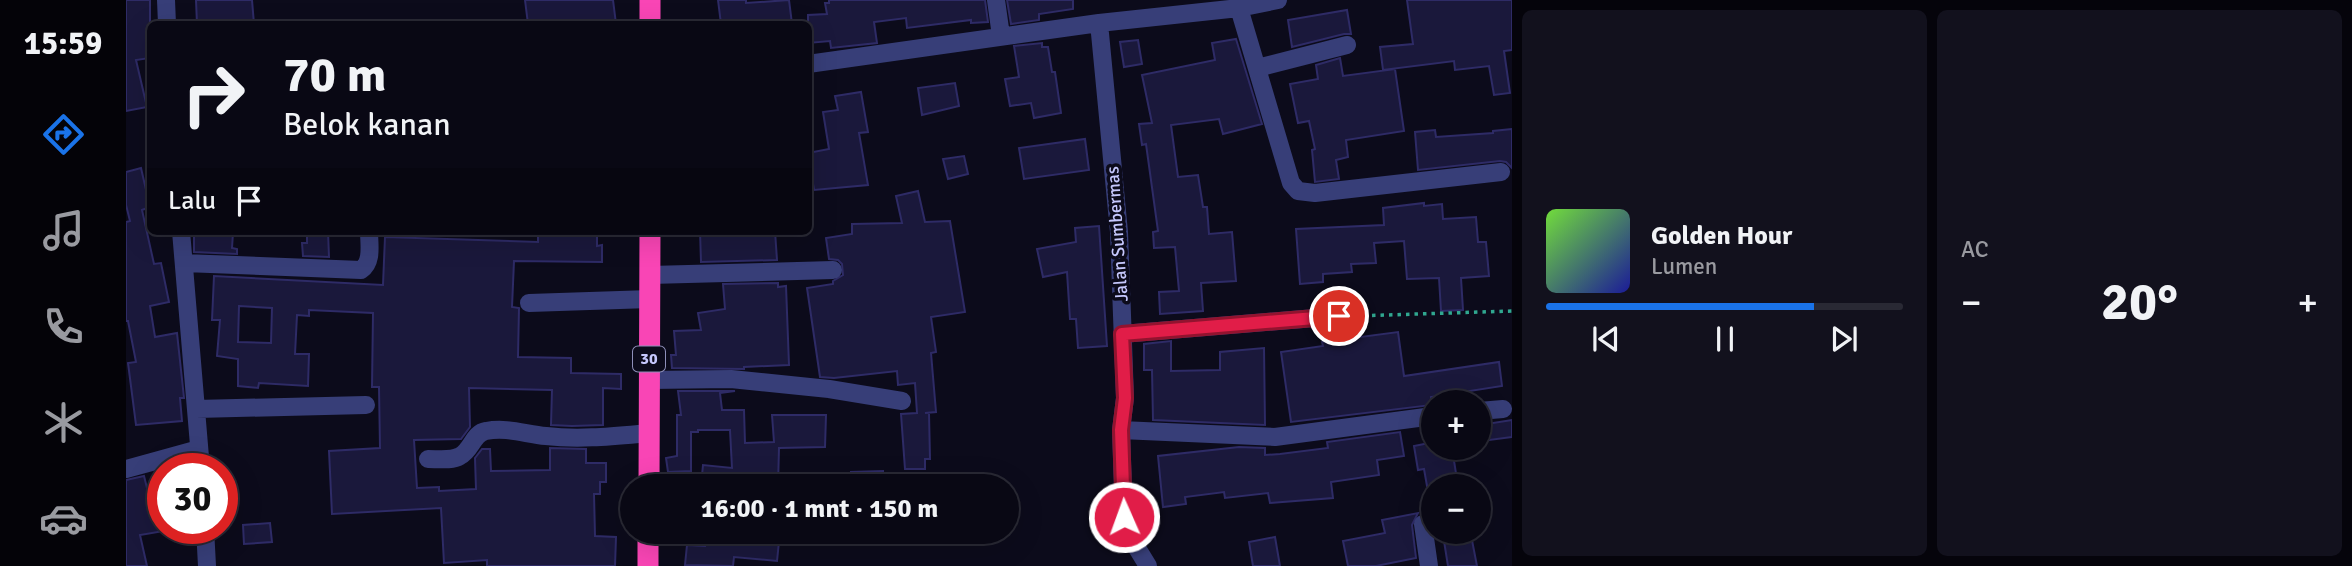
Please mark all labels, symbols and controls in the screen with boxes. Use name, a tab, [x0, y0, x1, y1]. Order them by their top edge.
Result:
text: 15:59	[24, 24, 102, 63]
text: 70 m	[283, 45, 386, 105]
icon: right	[168, 49, 259, 140]
text: Belok kanan	[283, 105, 451, 144]
icon: directions	[39, 110, 88, 159]
street label: Jalan Sumbermas	[1101, 165, 1133, 302]
icon: arrive	[230, 182, 268, 220]
text: Lalu	[168, 185, 216, 217]
icon: music	[39, 206, 88, 255]
text: Golden Hour	[1651, 220, 1792, 252]
text: AC	[1961, 235, 1989, 264]
text: Lumen	[1651, 252, 1717, 281]
text: 20°	[2101, 270, 2178, 334]
text: −	[1961, 279, 1982, 326]
text: +	[2297, 279, 2318, 326]
pin	[1309, 286, 1369, 346]
icon: arrive	[1320, 297, 1358, 335]
icon: phone	[39, 302, 88, 351]
icon: previous	[1587, 320, 1625, 358]
icon: pause	[1706, 320, 1744, 358]
icon: next	[1825, 320, 1863, 358]
road number: 30	[633, 346, 665, 372]
map controls	[1421, 390, 1491, 544]
button: +	[1421, 390, 1491, 460]
icon: climate	[39, 398, 88, 447]
speed limit sign: 30	[147, 453, 238, 544]
button: −	[1421, 474, 1491, 544]
position arrow	[1087, 480, 1161, 554]
text: 16:00 · 1 mnt · 150 m	[701, 493, 938, 525]
icon: car	[39, 494, 88, 543]

